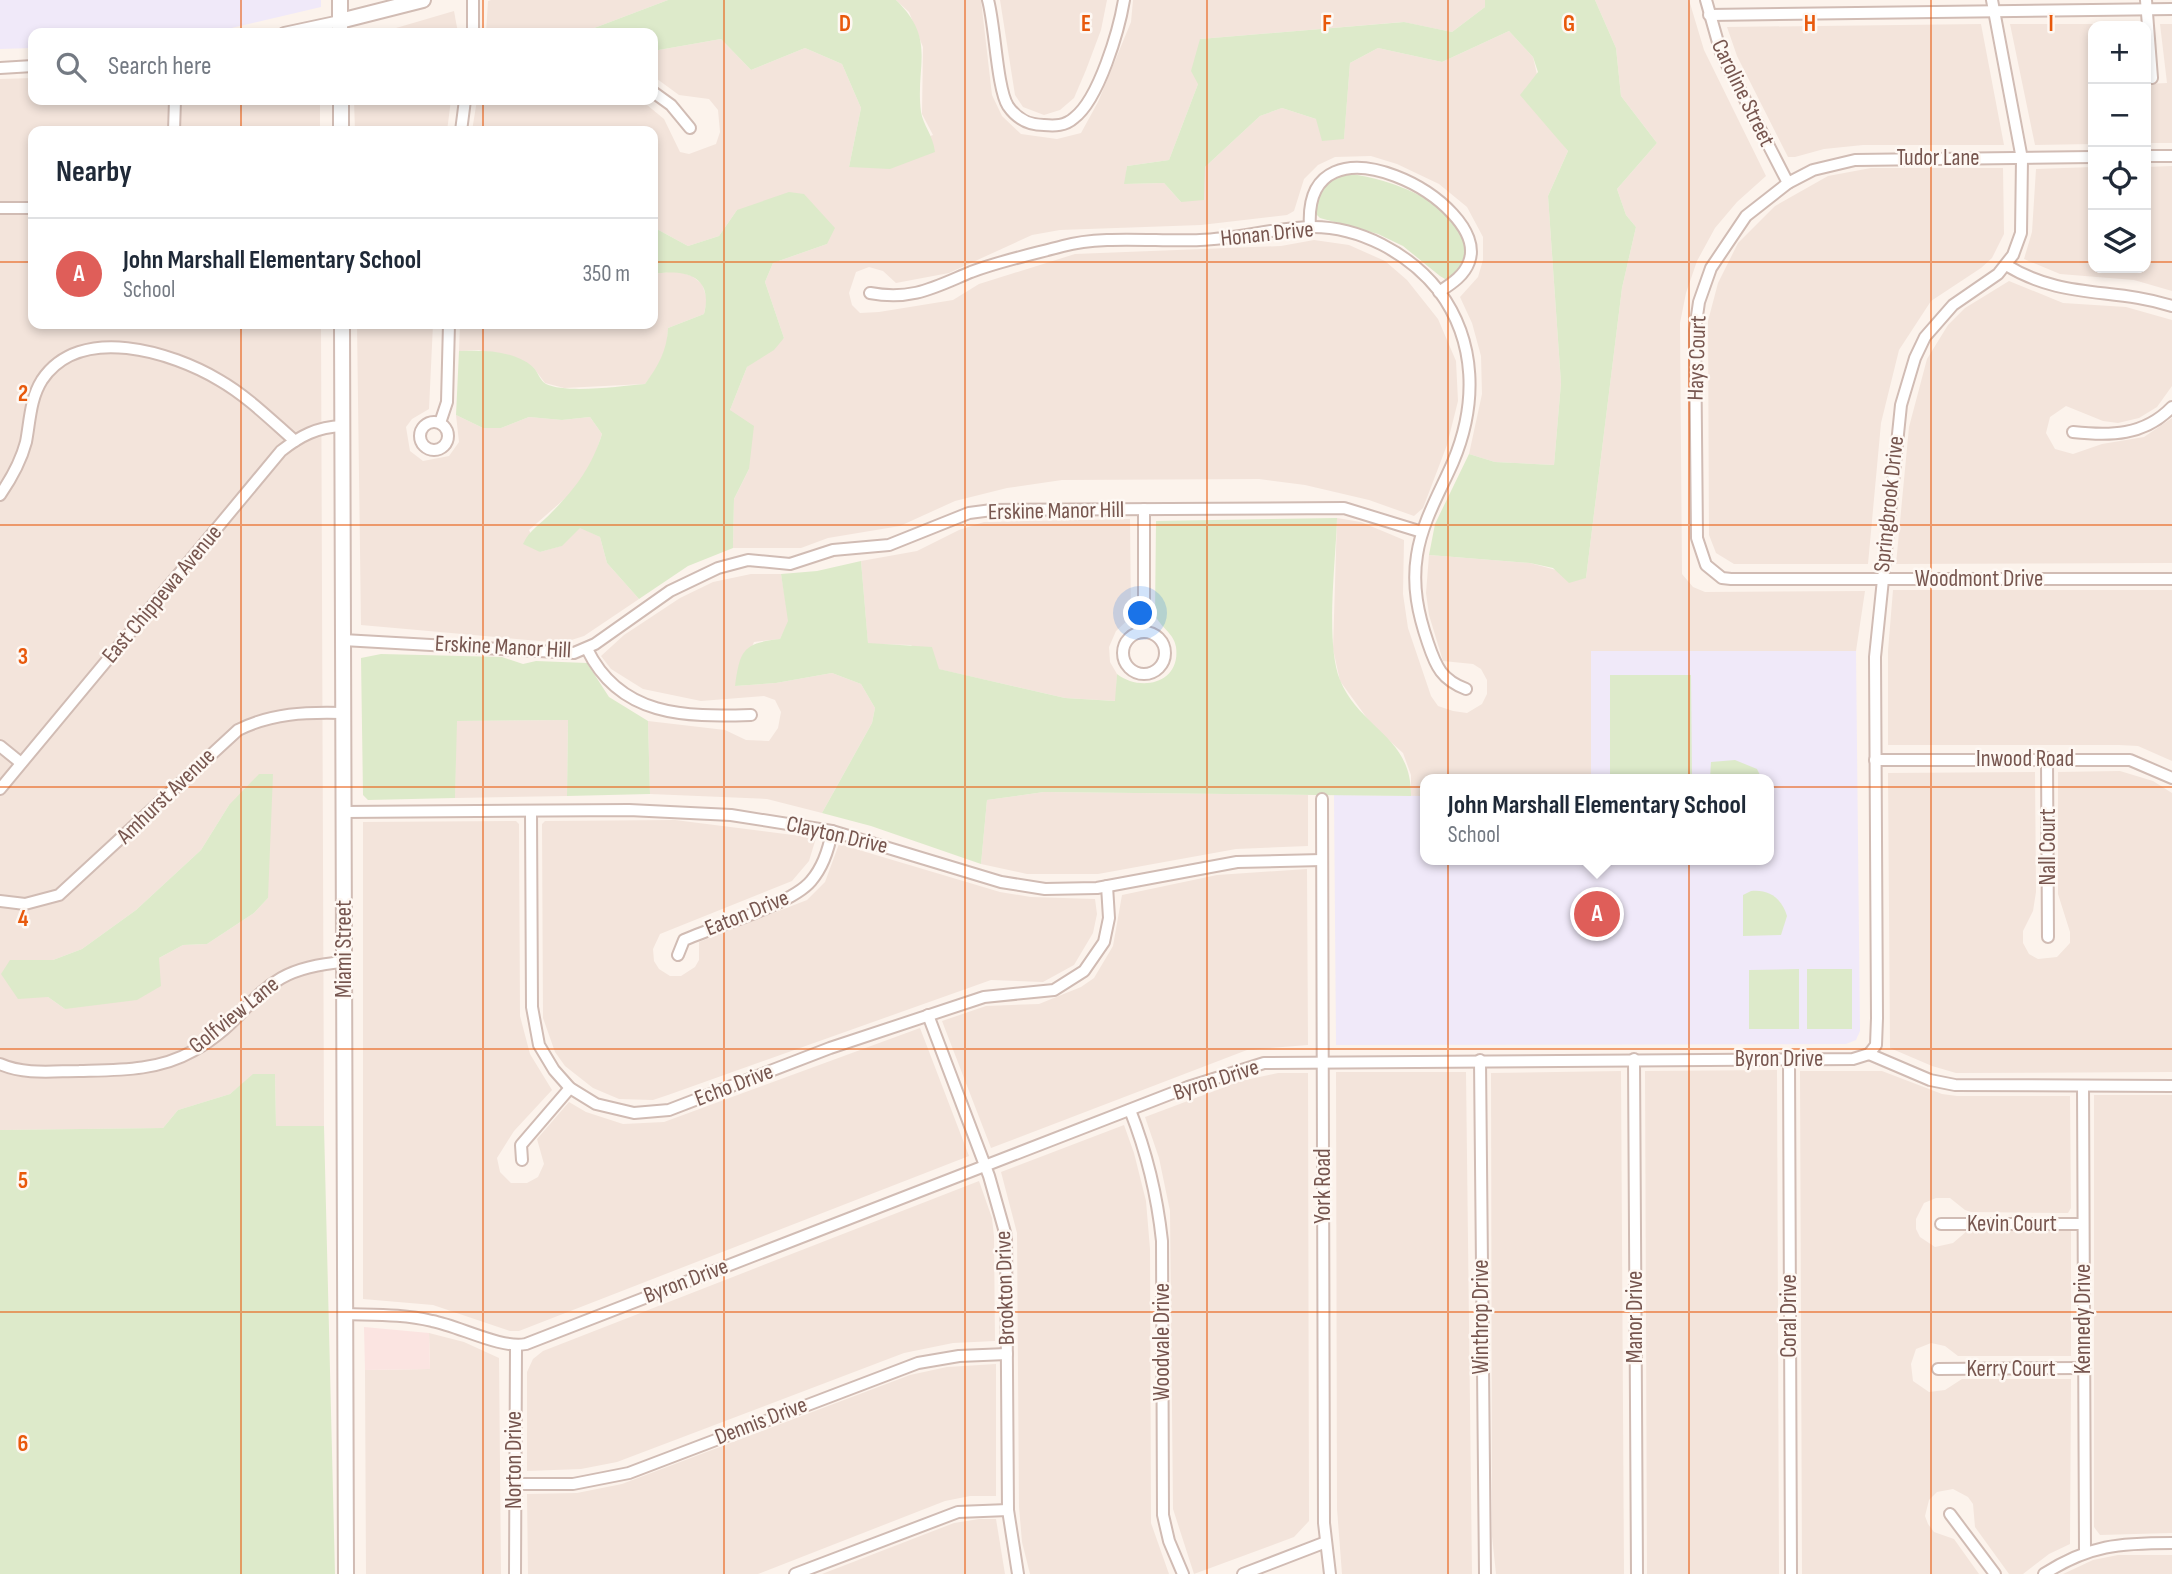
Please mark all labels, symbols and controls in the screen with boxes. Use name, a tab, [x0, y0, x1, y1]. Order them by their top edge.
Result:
text: D	[839, 10, 851, 38]
text: E	[1081, 10, 1091, 38]
text: F	[1322, 10, 1332, 38]
text: G	[1563, 10, 1575, 38]
text: H	[1804, 10, 1816, 38]
text: I	[2048, 10, 2054, 38]
map controls	[2088, 21, 2151, 273]
button: +	[2088, 21, 2151, 84]
search box	[28, 28, 658, 105]
street label: Caroline Street	[1705, 35, 1781, 151]
icon: search	[52, 48, 90, 86]
text: Search here	[108, 51, 211, 82]
button: −	[2088, 84, 2151, 147]
street label: Tudor Lane	[1896, 144, 1980, 172]
button: locate	[2088, 147, 2151, 210]
text: Nearby	[56, 154, 132, 190]
button: layers	[2088, 210, 2151, 273]
street label: Honan Drive	[1219, 215, 1315, 253]
text: John Marshall Elementary School	[123, 245, 421, 276]
text: A	[74, 260, 84, 288]
text: 350 m	[582, 260, 630, 288]
text: School	[123, 276, 175, 304]
street label: Hays Court	[1682, 315, 1712, 401]
text: 2	[18, 380, 28, 408]
street label: Springbrook Drive	[1868, 435, 1910, 573]
street label: Erskine Manor Hill	[988, 496, 1124, 526]
street label: East Chippewa Avenue	[96, 519, 228, 669]
street label: Woodmont Drive	[1915, 565, 2043, 593]
your location	[1123, 596, 1157, 630]
street label: Erskine Manor Hill	[434, 629, 572, 665]
text: 3	[18, 643, 28, 671]
street label: Amhurst Avenue	[110, 742, 221, 851]
street label: Inwood Road	[1976, 745, 2074, 773]
popup	[1420, 774, 1774, 865]
text: John Marshall Elementary School	[1448, 790, 1746, 821]
street label: Nall Court	[2034, 809, 2062, 885]
street label: Clayton Drive	[784, 810, 890, 860]
text: School	[1448, 821, 1500, 849]
street label: Eaton Drive	[701, 884, 793, 942]
pin: A	[1574, 888, 1620, 940]
street label: Miami Street	[330, 900, 358, 998]
text: 4	[18, 905, 29, 933]
street label: Golfview Lane	[183, 970, 285, 1060]
street label: Byron Drive	[1735, 1045, 1823, 1073]
street label: Byron Drive	[1170, 1053, 1262, 1107]
street label: Echo Drive	[691, 1057, 777, 1113]
street label: York Road	[1309, 1148, 1337, 1224]
text: 5	[18, 1167, 28, 1195]
street label: Kevin Court	[1967, 1210, 2057, 1238]
street label: Brookton Drive	[989, 1230, 1021, 1346]
street label: Byron Drive	[640, 1252, 732, 1310]
street label: Winthrop Drive	[1467, 1259, 1495, 1375]
street label: Kennedy Drive	[2069, 1264, 2097, 1374]
street label: Manor Drive	[1621, 1271, 1649, 1363]
street label: Coral Drive	[1775, 1274, 1803, 1358]
street label: Woodvale Drive	[1148, 1283, 1176, 1401]
street label: Kerry Court	[1966, 1355, 2056, 1383]
street label: Dennis Drive	[711, 1391, 811, 1451]
street label: Norton Drive	[500, 1411, 528, 1509]
text: 6	[18, 1430, 28, 1458]

